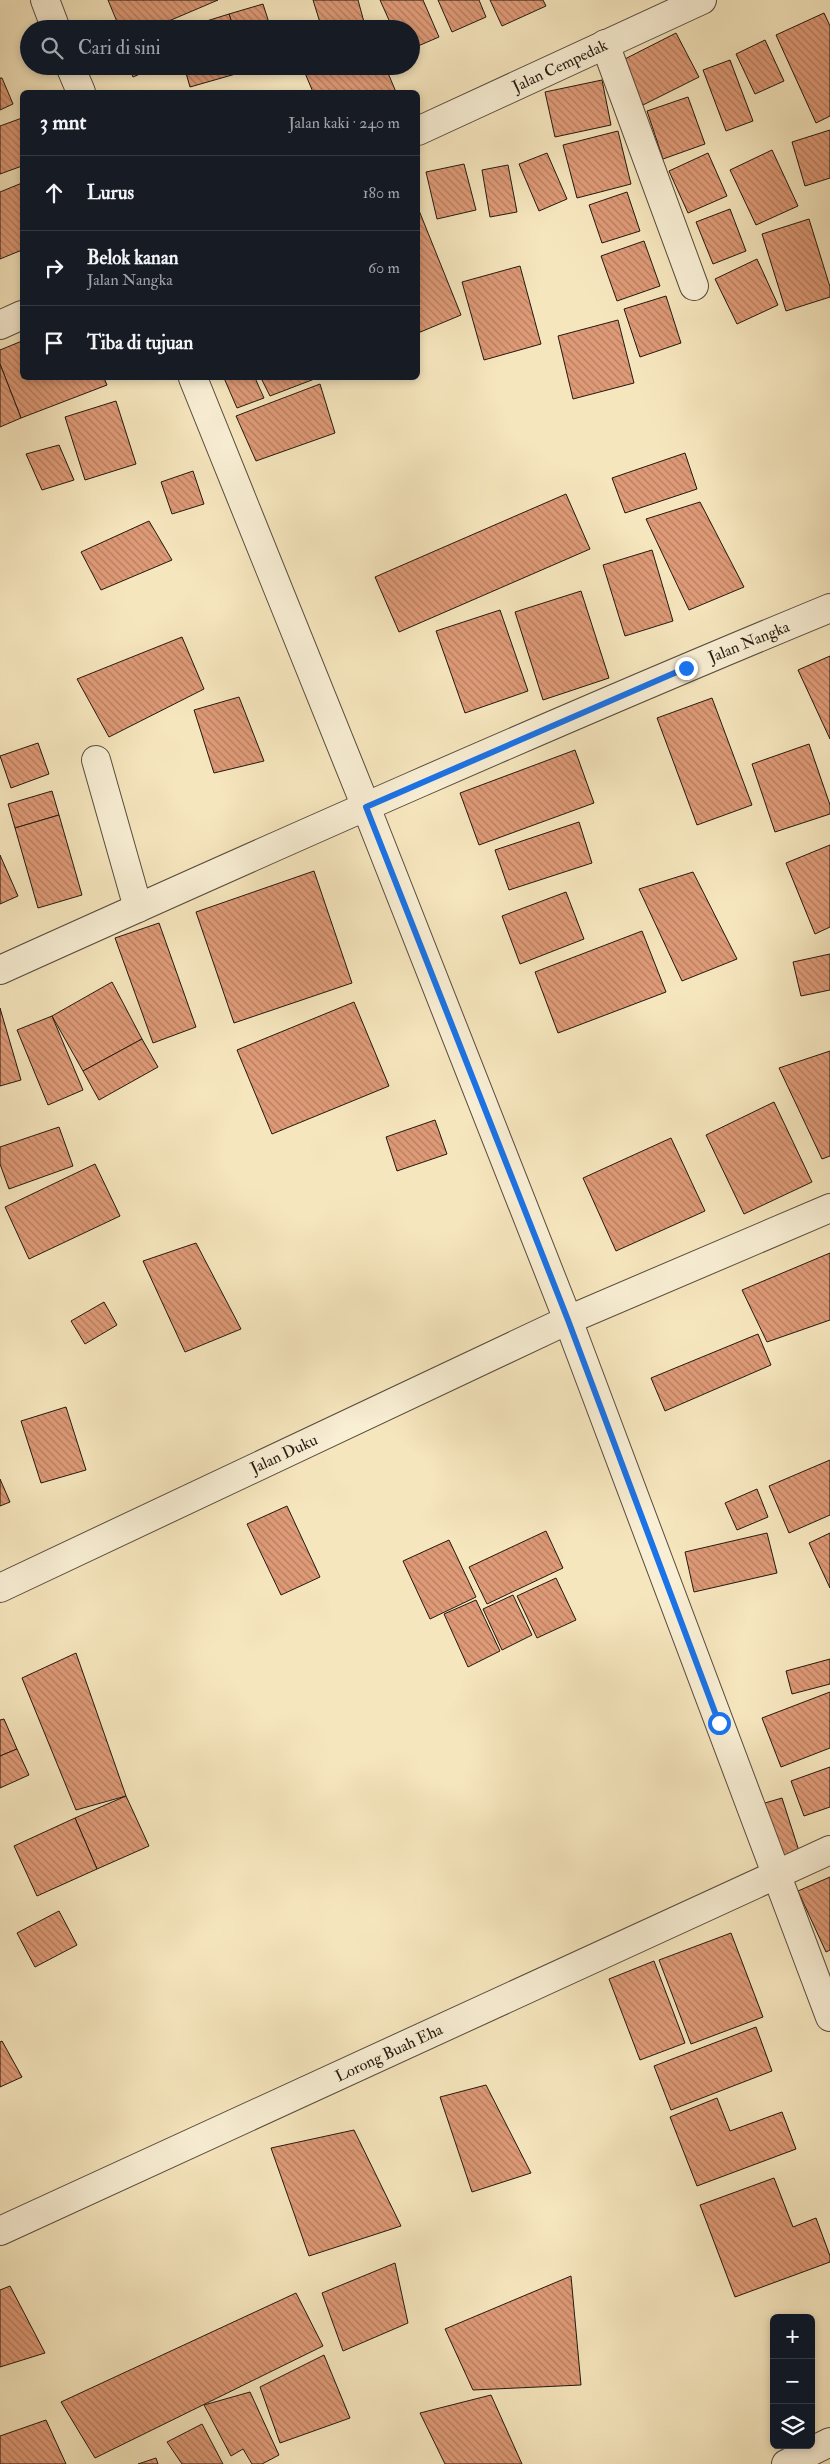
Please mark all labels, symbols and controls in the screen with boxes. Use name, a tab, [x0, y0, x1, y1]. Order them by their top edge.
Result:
search box	[20, 20, 420, 75]
icon: search	[38, 34, 66, 62]
street label: Jalan Cempedak	[508, 35, 611, 98]
text: Cari di sini	[78, 36, 161, 60]
text: 3 mnt	[40, 109, 86, 136]
text: Jalan kaki · 240 m	[288, 113, 400, 133]
icon: ahead	[40, 179, 68, 207]
text: Lurus	[87, 181, 134, 205]
text: 180 m	[363, 183, 400, 203]
text: Belok kanan	[87, 246, 178, 270]
icon: right	[40, 254, 68, 282]
text: 60 m	[368, 258, 400, 278]
text: Jalan Nangka	[87, 270, 173, 290]
icon: arrive	[40, 329, 68, 357]
text: Tiba di tujuan	[87, 331, 193, 355]
street label: Jalan Nangka	[705, 617, 793, 669]
route end	[675, 657, 698, 680]
street label: Jalan Duku	[246, 1430, 321, 1480]
route start	[708, 1712, 731, 1735]
street label: Lorong Buah Eha	[332, 2019, 446, 2087]
map controls	[770, 2314, 815, 2449]
button: +	[770, 2314, 815, 2359]
button: −	[770, 2359, 815, 2404]
button: layers	[770, 2404, 815, 2449]

